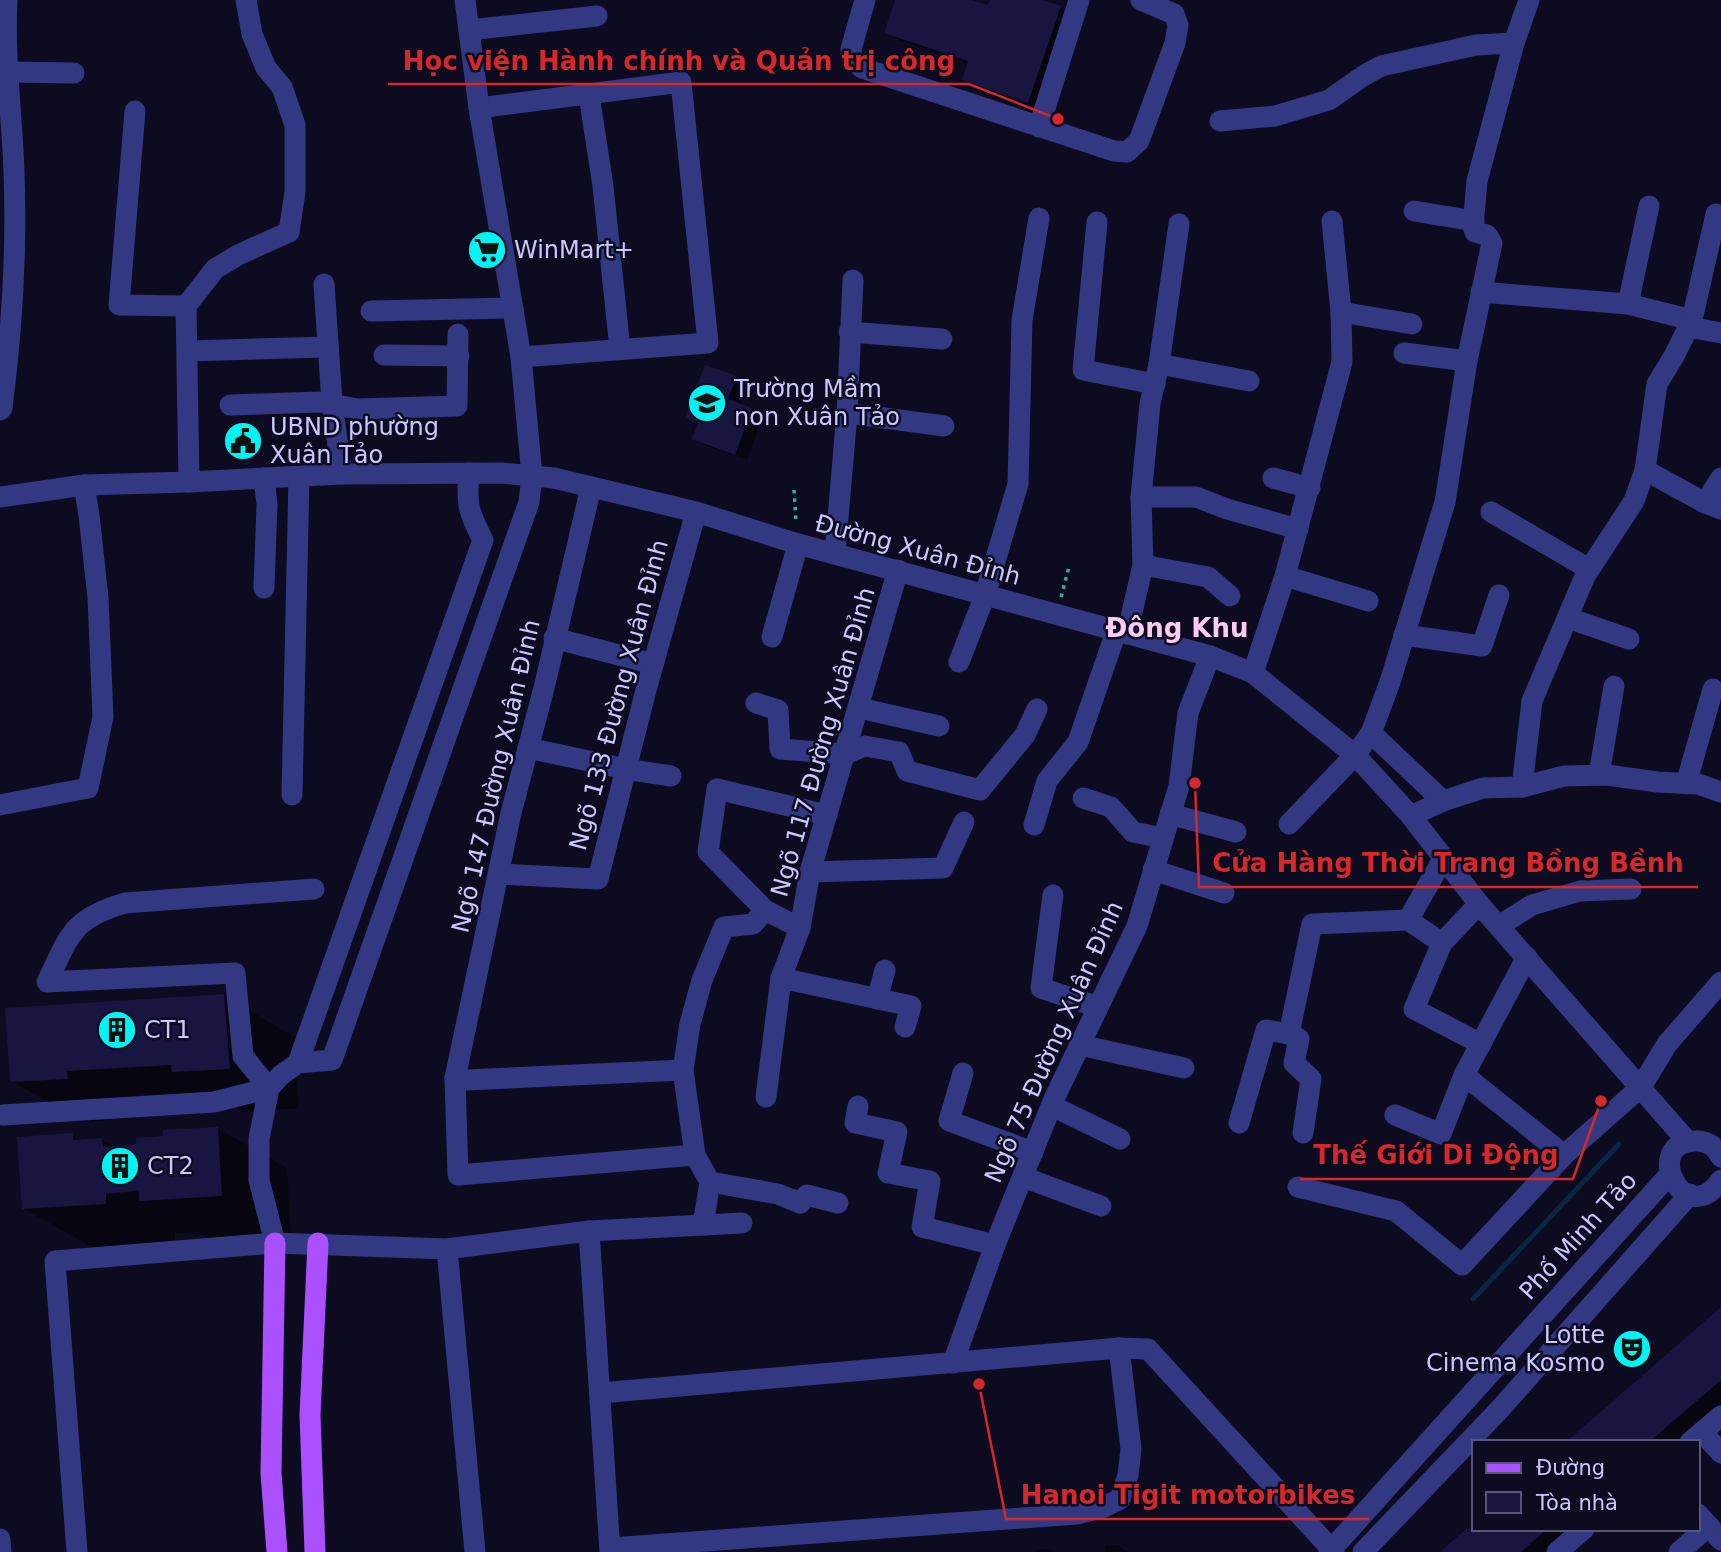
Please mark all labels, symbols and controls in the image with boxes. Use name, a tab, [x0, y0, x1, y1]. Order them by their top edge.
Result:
callout: Học viện Hành chính và Quản trị công	[388, 37, 969, 84]
text: Học viện Hành chính và Quản trị công	[403, 46, 955, 76]
supermarket icon: WinMart+	[466, 229, 508, 271]
place label: WinMart+	[514, 236, 634, 264]
place label: Trường Mầm non Xuân Tảo	[733, 375, 900, 431]
school or university icon: Trường Mầm non Xuân Tảo	[686, 382, 728, 424]
place label: UBND phường Xuân Tảo	[270, 413, 439, 469]
public building icon: UBND phường Xuân Tảo	[222, 420, 264, 462]
street label: Đường Xuân Đỉnh	[812, 509, 1024, 591]
street label: Ngõ 133 Đường Xuân Đỉnh	[564, 537, 674, 853]
street label: Ngõ 117 Đường Xuân Đỉnh	[765, 584, 881, 900]
district label: Đông Khu	[1106, 613, 1249, 643]
street label: Ngõ 147 Đường Xuân Đỉnh	[446, 617, 546, 935]
callout: Cửa Hàng Thời Trang Bồng Bềnh	[1199, 840, 1698, 887]
text: Cửa Hàng Thời Trang Bồng Bềnh	[1212, 848, 1684, 878]
street label: Ngõ 75 Đường Xuân Đỉnh	[979, 897, 1129, 1187]
building icon: CT1	[96, 1009, 138, 1051]
place label: CT1	[144, 1016, 191, 1044]
callout: Thế Giới Di Động	[1300, 1132, 1573, 1179]
text: Thế Giới Di Động	[1313, 1140, 1559, 1170]
building icon: CT2	[99, 1145, 141, 1187]
place label: CT2	[147, 1152, 194, 1180]
street label: Phố Minh Tảo	[1514, 1167, 1642, 1305]
place label: Lotte Cinema Kosmo	[1426, 1321, 1605, 1377]
theatre icon: Lotte Cinema Kosmo	[1611, 1328, 1653, 1370]
legend	[1472, 1440, 1700, 1531]
text: Đường	[1536, 1456, 1605, 1480]
callout: Hanoi Tigit motorbikes	[1006, 1472, 1369, 1519]
text: Hanoi Tigit motorbikes	[1021, 1480, 1355, 1510]
text: Tòa nhà	[1535, 1491, 1618, 1515]

